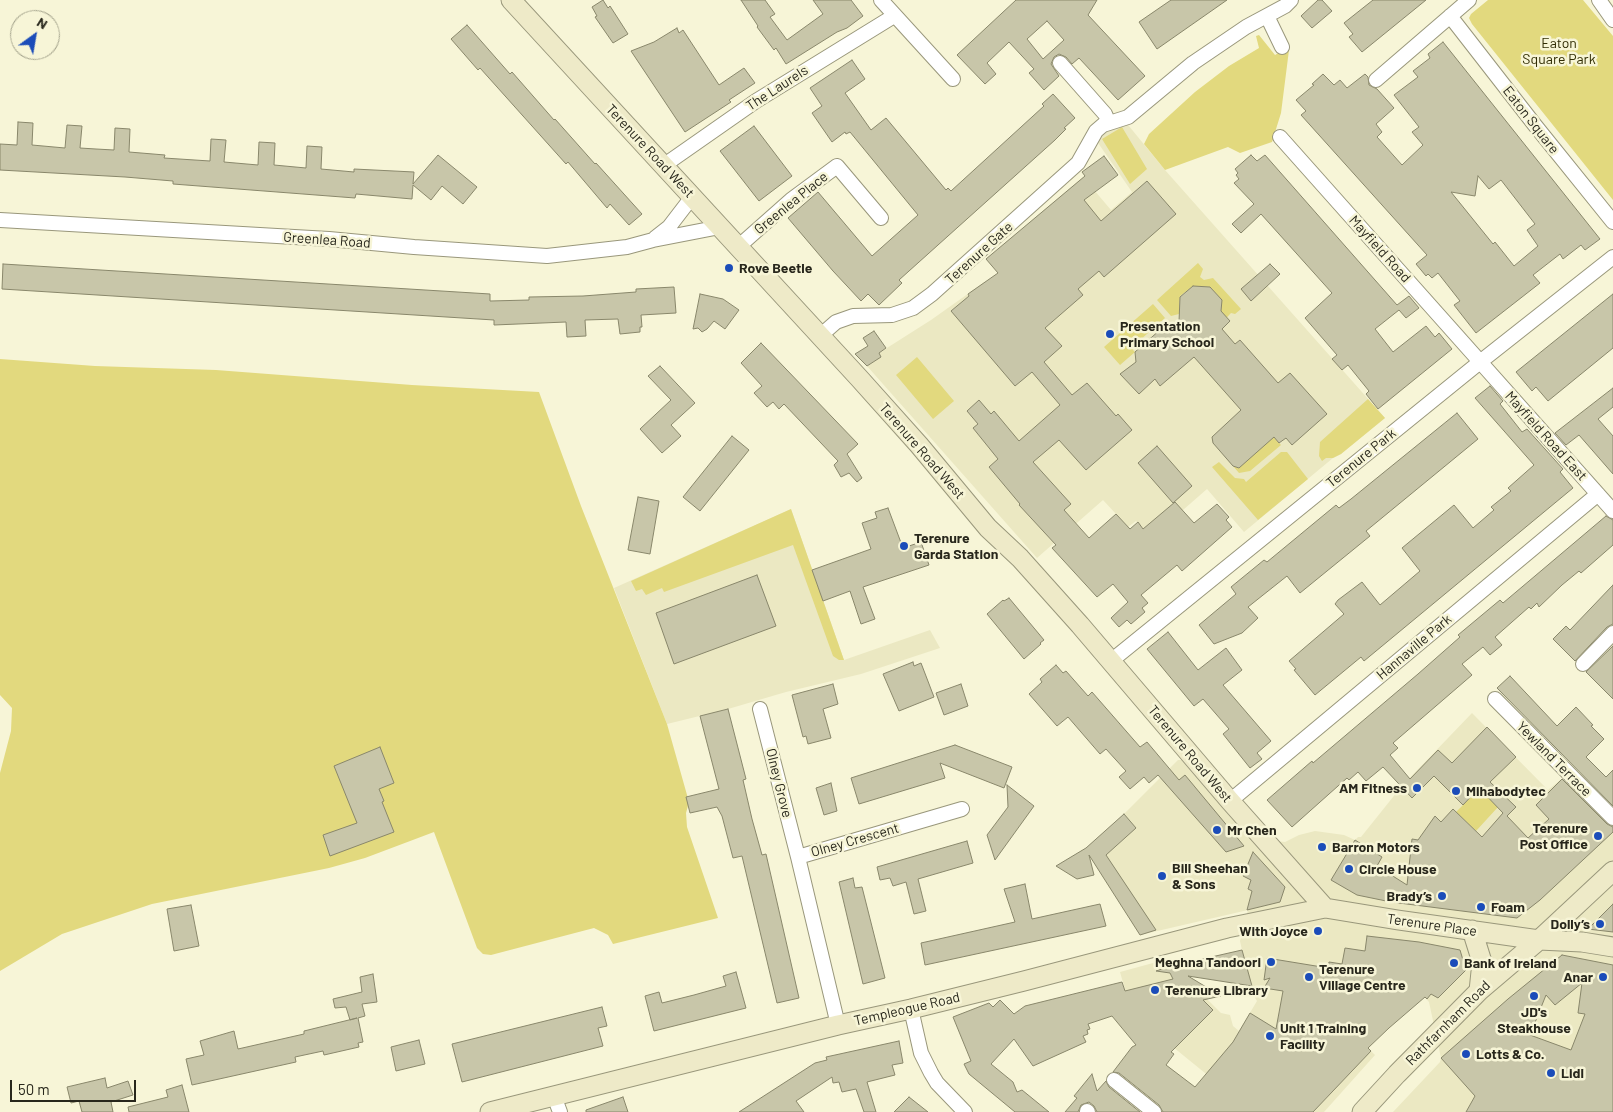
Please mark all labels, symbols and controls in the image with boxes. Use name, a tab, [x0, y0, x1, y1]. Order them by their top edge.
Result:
north arrow	[10, 10, 60, 60]
text: N	[34, 13, 51, 32]
park label: Eaton Square Park	[1522, 35, 1596, 68]
street label: The Laurels	[743, 62, 811, 114]
street label: Eaton Square	[1499, 83, 1563, 157]
street label: Terenure Road West	[602, 101, 698, 201]
street label: Greenlea Place	[751, 168, 831, 238]
street label: Mayfield Road	[1346, 212, 1414, 286]
street label: Terenure Gate	[942, 218, 1016, 288]
street label: Greenlea Road	[283, 229, 371, 251]
place label: Rove Beetle	[739, 260, 812, 276]
marker: Rove Beetle	[723, 262, 735, 274]
place label: Presentation Primary School	[1120, 318, 1214, 351]
marker: Presentation Primary School	[1104, 328, 1116, 340]
street label: Mayfield Road East	[1501, 388, 1591, 484]
street label: Terenure Road West	[876, 400, 968, 502]
street label: Terenure Park	[1323, 425, 1399, 491]
place label: Terenure Garda Station	[914, 530, 998, 562]
marker: Terenure Garda Station	[898, 540, 910, 552]
street label: Hannaville Park	[1373, 611, 1455, 683]
street label: Terenure Road West	[1144, 702, 1236, 806]
street label: Yewland Terrace	[1513, 718, 1595, 800]
street label: Olney Grove	[762, 747, 796, 819]
place label: AM Fitness	[1339, 780, 1407, 796]
marker: AM Fitness	[1411, 782, 1423, 794]
place label: Mihabodytec	[1466, 783, 1546, 799]
marker: Mihabodytec	[1450, 785, 1462, 797]
street label: Olney Crescent	[809, 819, 901, 861]
place label: Terenure Post Office	[1520, 820, 1588, 852]
place label: Mr Chen	[1227, 822, 1277, 838]
marker: Mr Chen	[1211, 824, 1223, 836]
marker: Terenure Post Office	[1592, 830, 1604, 842]
place label: Barron Motors	[1332, 839, 1420, 855]
marker: Barron Motors	[1316, 841, 1328, 853]
place label: Bill Sheehan & Sons	[1172, 860, 1248, 892]
place label: Circle House	[1359, 861, 1437, 877]
marker: Circle House	[1343, 863, 1355, 875]
marker: Bill Sheehan & Sons	[1156, 870, 1168, 882]
place label: Brady’s	[1387, 888, 1432, 904]
marker: Brady’s	[1436, 890, 1448, 902]
place label: Foam	[1491, 899, 1525, 915]
marker: Foam	[1475, 901, 1487, 913]
street label: Terenure Place	[1386, 910, 1478, 940]
place label: Dolly’s	[1550, 916, 1590, 932]
marker: Dolly’s	[1594, 918, 1606, 930]
place label: With Joyce	[1239, 923, 1308, 939]
marker: With Joyce	[1312, 925, 1324, 937]
place label: Meghna Tandoori	[1155, 954, 1261, 970]
place label: Bank of Ireland	[1464, 955, 1557, 971]
marker: Meghna Tandoori	[1265, 956, 1277, 968]
marker: Bank of Ireland	[1448, 957, 1460, 969]
place label: Terenure Village Centre	[1319, 961, 1406, 994]
place label: Anar	[1563, 969, 1593, 985]
marker: Terenure Village Centre	[1303, 971, 1315, 983]
marker: Anar	[1597, 971, 1609, 983]
street label: Rathfarnham Road	[1402, 977, 1494, 1069]
place label: Terenure Library	[1165, 982, 1268, 998]
marker: Terenure Library	[1149, 984, 1161, 996]
street label: Templeogue Road	[852, 989, 962, 1029]
marker: JD's Steakhouse	[1528, 990, 1540, 1002]
place label: JD's Steakhouse	[1497, 1004, 1571, 1036]
place label: Unit 1 Training Facility	[1280, 1020, 1366, 1052]
marker: Unit 1 Training Facility	[1264, 1030, 1276, 1042]
place label: Lotts & Co.	[1476, 1046, 1545, 1062]
marker: Lotts & Co.	[1460, 1048, 1472, 1060]
place label: Lidl	[1561, 1065, 1584, 1081]
marker: Lidl	[1545, 1067, 1557, 1079]
scale bar	[12, 1070, 139, 1102]
text: 50 m	[18, 1080, 50, 1098]

